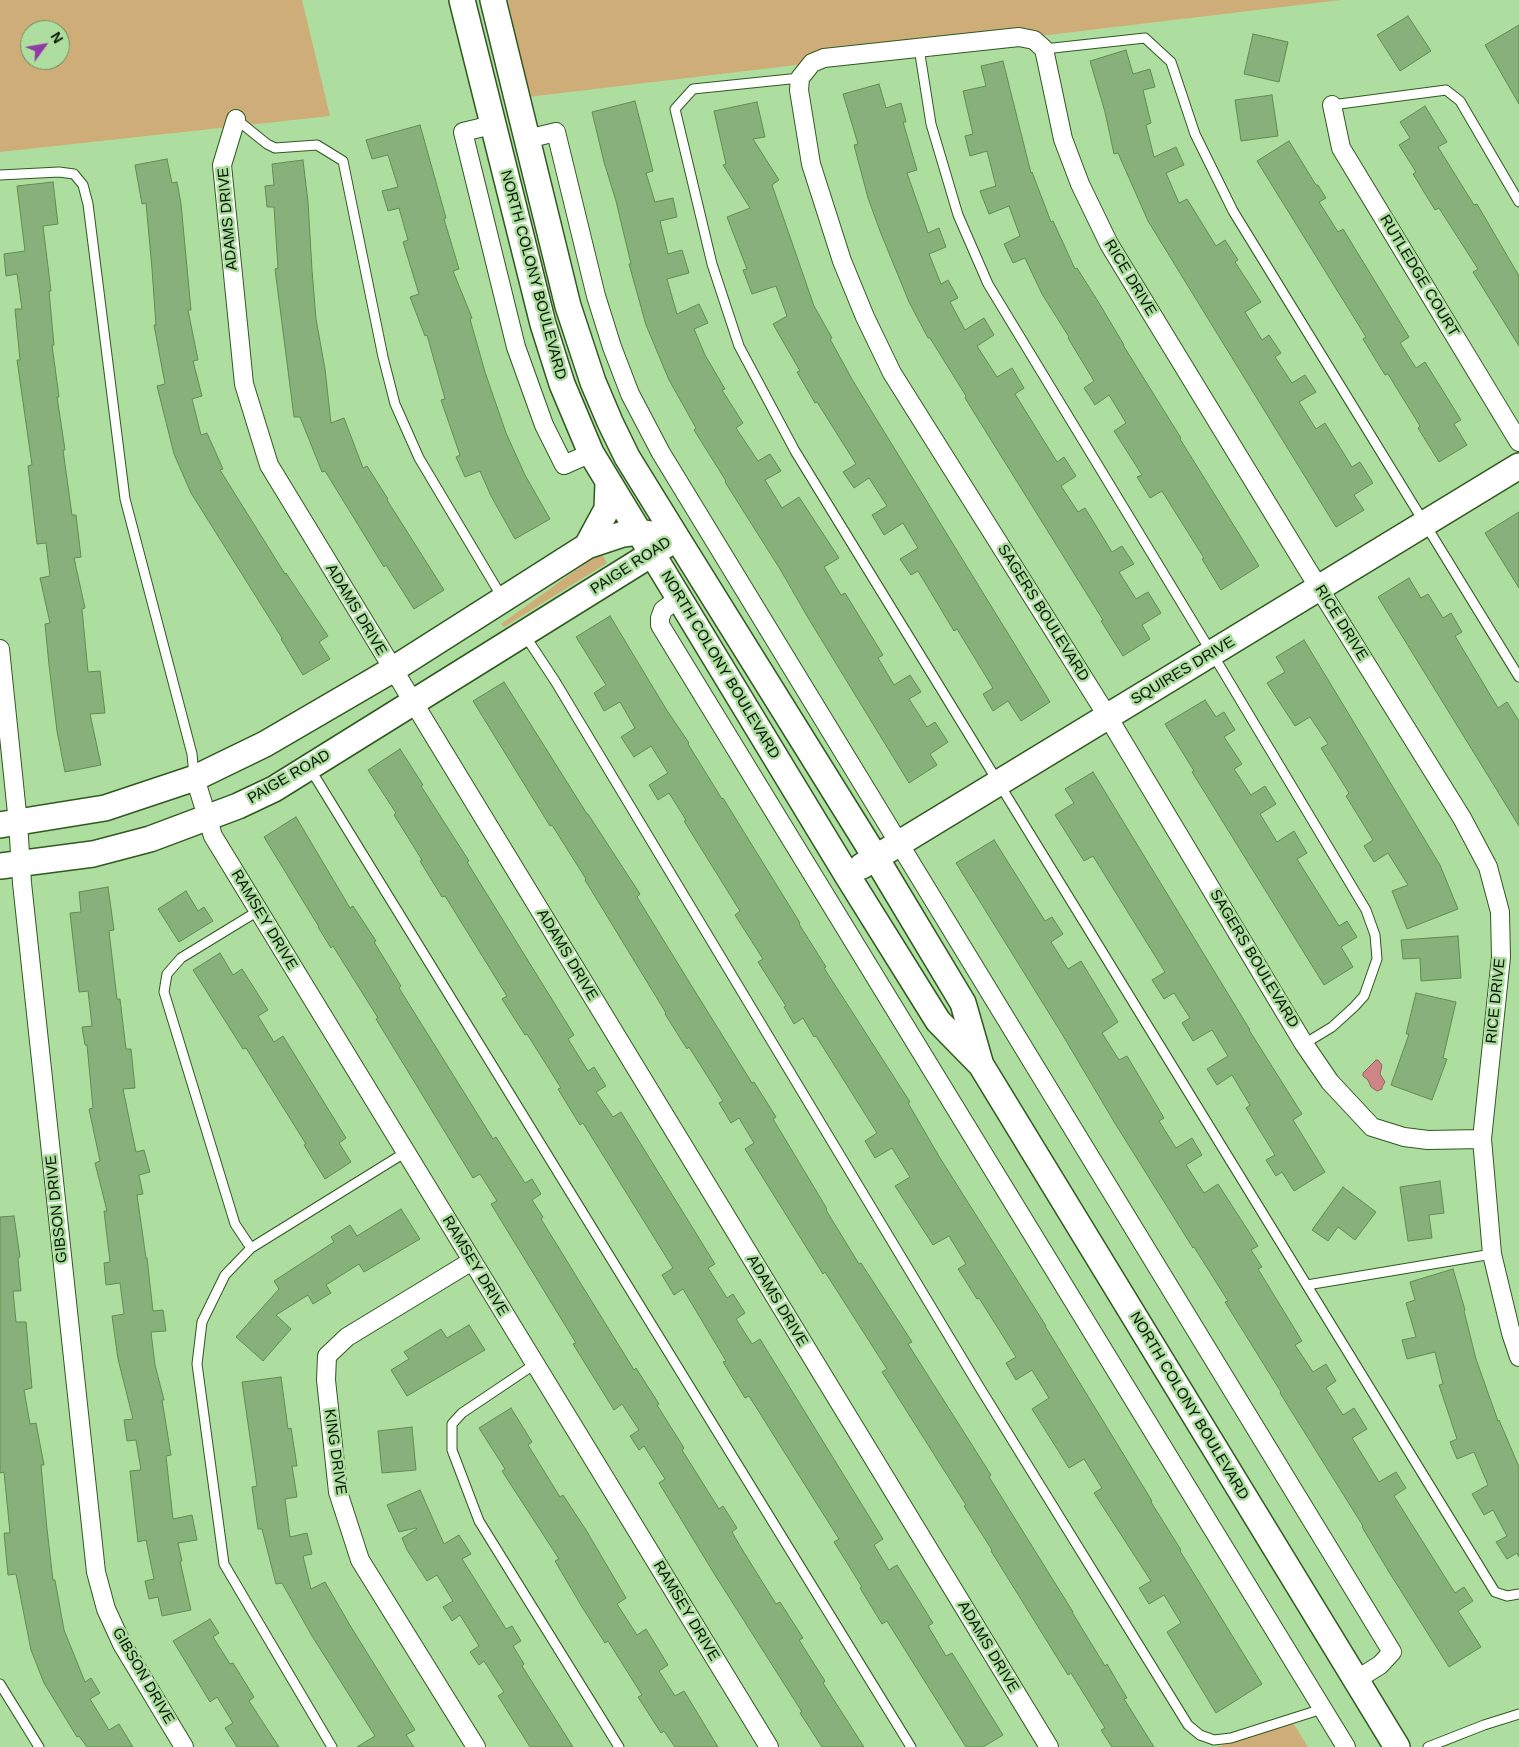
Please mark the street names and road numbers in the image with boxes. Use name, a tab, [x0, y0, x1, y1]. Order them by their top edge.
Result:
street label: ADAMS DRIVE	[215, 167, 241, 271]
street label: NORTH COLONY BOULEVARD	[496, 168, 570, 382]
street label: RUTLEDGE COURT	[1376, 212, 1462, 340]
street label: RICE DRIVE	[1100, 237, 1160, 319]
street label: PAIGE ROAD	[587, 533, 675, 599]
street label: SAGERS BOULEVARD	[993, 541, 1093, 685]
street label: ADAMS DRIVE	[322, 561, 390, 659]
street label: NORTH COLONY BOULEVARD	[657, 568, 783, 762]
street label: RICE DRIVE	[1311, 582, 1371, 664]
street label: SQUIRES DRIVE	[1128, 633, 1238, 709]
street label: PAIGE ROAD	[245, 746, 333, 808]
street label: RAMSEY DRIVE	[227, 867, 301, 973]
street label: SAGERS BOULEVARD	[1206, 887, 1302, 1031]
street label: ADAMS DRIVE	[533, 906, 601, 1004]
street label: RICE DRIVE	[1483, 957, 1509, 1045]
street label: GIBSON DRIVE	[42, 1154, 72, 1264]
street label: RAMSEY DRIVE	[438, 1213, 512, 1319]
street label: ADAMS DRIVE	[743, 1252, 811, 1350]
street label: NORTH COLONY BOULEVARD	[1126, 1309, 1252, 1503]
street label: KING DRIVE	[320, 1408, 350, 1496]
street label: RAMSEY DRIVE	[649, 1558, 723, 1664]
street label: ADAMS DRIVE	[954, 1598, 1022, 1696]
street label: GIBSON DRIVE	[108, 1625, 178, 1727]

